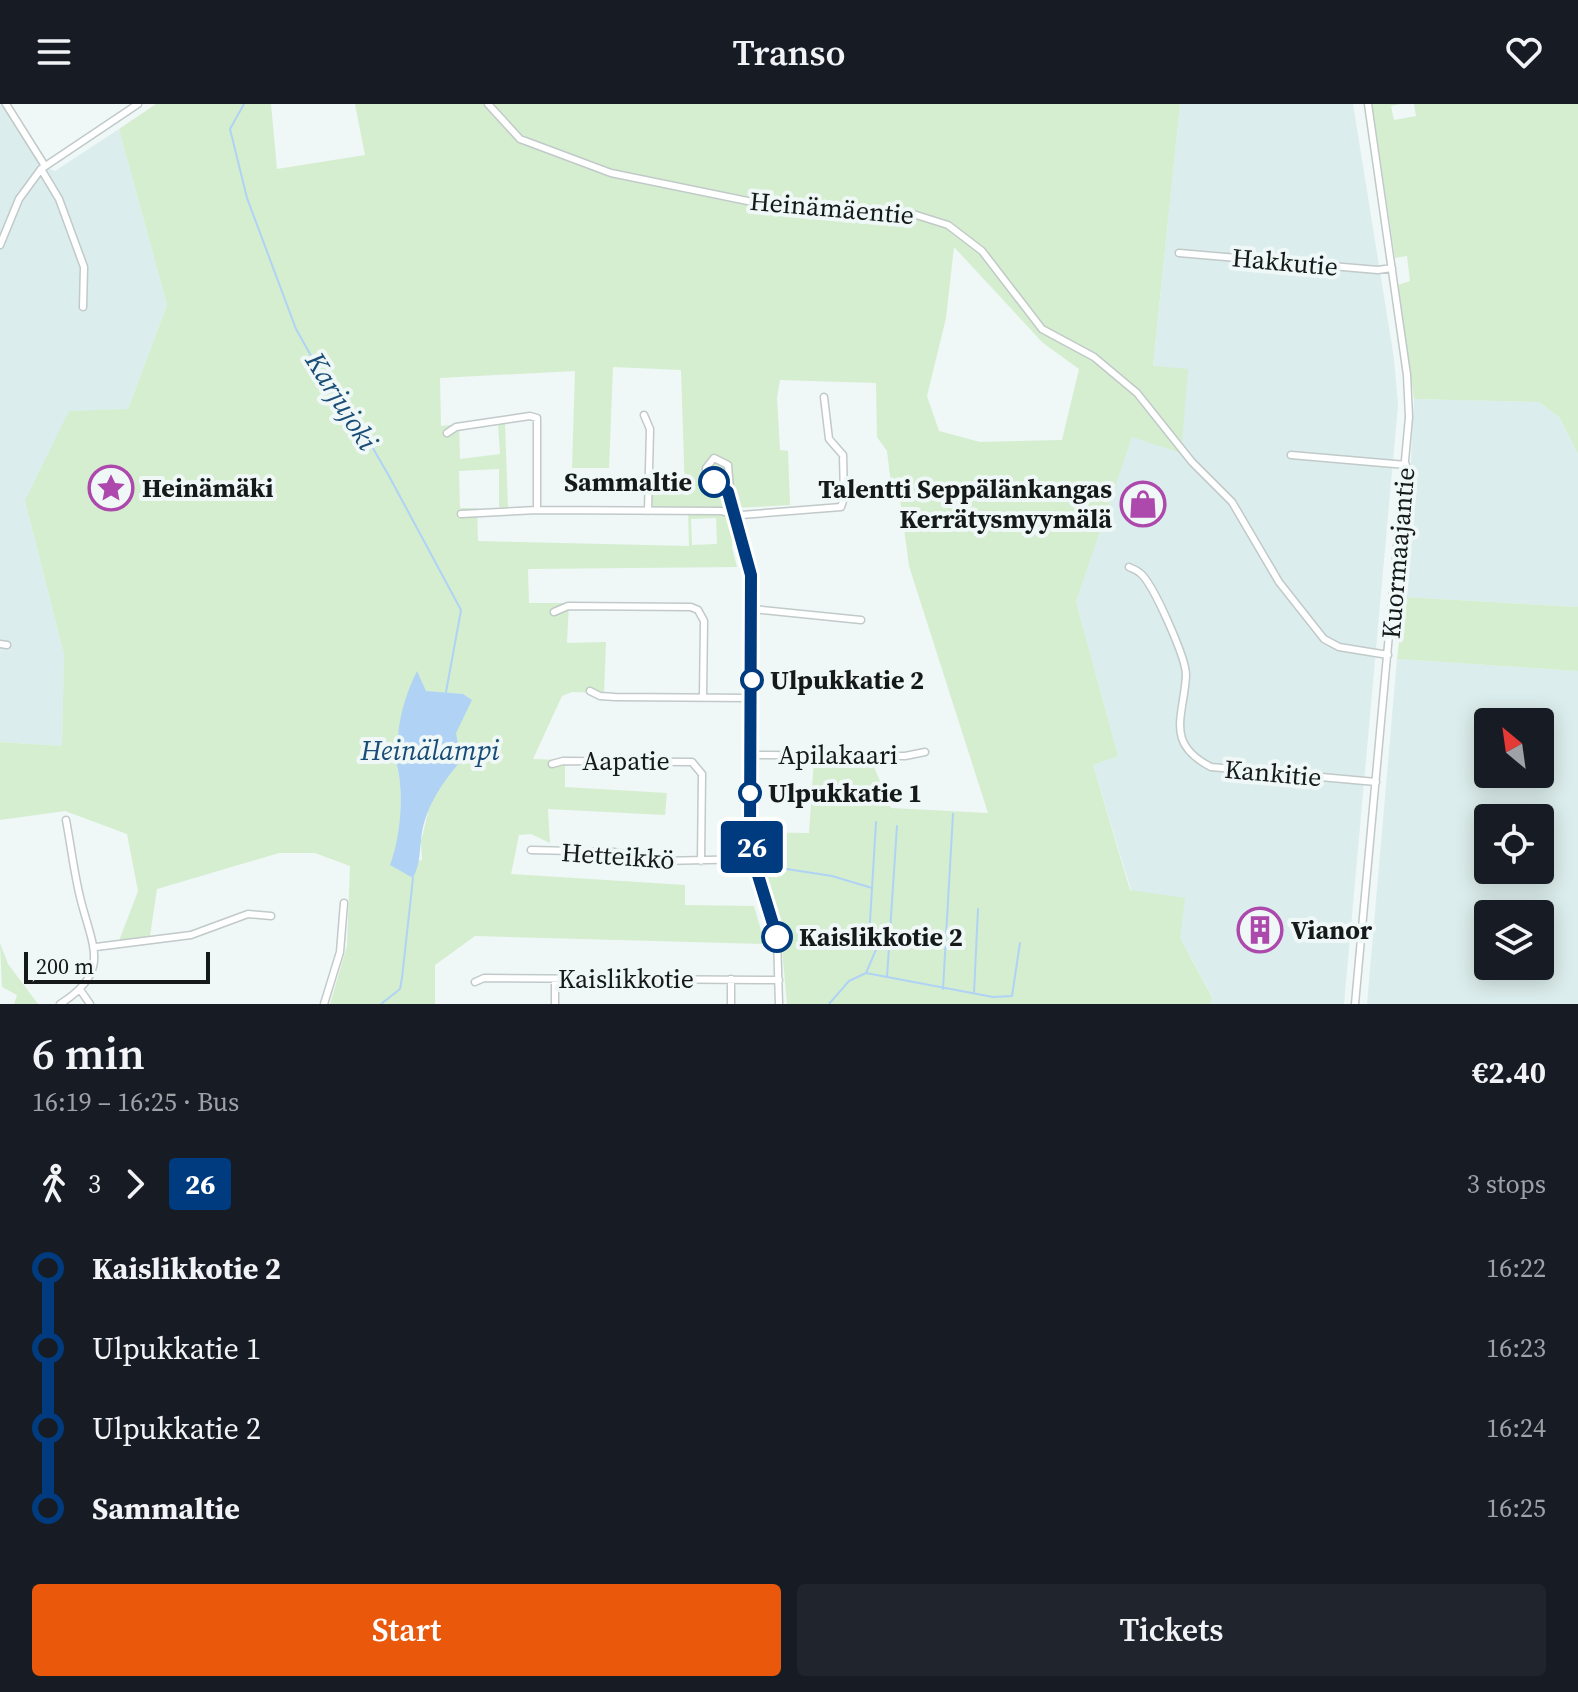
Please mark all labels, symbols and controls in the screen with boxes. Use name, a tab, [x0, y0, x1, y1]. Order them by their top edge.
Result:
text: Transo	[733, 28, 845, 77]
icon: menu	[32, 30, 76, 74]
icon: heart	[1502, 30, 1546, 74]
street label: Heinämäentie	[748, 183, 916, 233]
street label: Hakkutie	[1231, 239, 1339, 285]
water label: Karjujoki	[296, 344, 387, 458]
place icon: Heinämäki	[87, 464, 135, 512]
place label: Sammaltie	[564, 464, 692, 500]
street label: Kuormaajantie	[1373, 466, 1423, 640]
marker: Sammaltie	[699, 467, 729, 497]
place label: Heinämäki	[142, 470, 274, 506]
place label: Talentti Seppälänkangas Kerrätysmyymälä	[818, 471, 1112, 537]
shop icon: Talentti Seppälänkangas Kerrätysmyymälä	[1119, 480, 1167, 528]
place label: Ulpukkatie 2	[770, 662, 924, 698]
marker: Ulpukkatie 2	[741, 669, 763, 691]
north arrow	[1474, 708, 1554, 788]
map controls	[1474, 708, 1554, 980]
water label: Heinälampi	[359, 731, 500, 769]
street label: Apilakaari	[778, 737, 898, 773]
street label: Aapatie	[582, 743, 670, 779]
street label: Kankitie	[1223, 751, 1323, 795]
place label: Ulpukkatie 1	[768, 775, 922, 811]
marker: Ulpukkatie 1	[739, 782, 761, 804]
button: locate	[1474, 804, 1554, 884]
line badge: 26	[716, 821, 788, 873]
text: 26	[737, 828, 767, 866]
street label: Hetteikkö	[560, 834, 676, 878]
button: layers	[1474, 900, 1554, 980]
building icon: Vianor	[1236, 906, 1284, 954]
place label: Vianor	[1291, 912, 1373, 948]
place label: Kaislikkotie 2	[799, 919, 963, 955]
marker: Kaislikkotie 2	[762, 922, 792, 952]
scale bar	[24, 948, 210, 984]
text: 200 m	[36, 951, 94, 981]
street label: Kaislikkotie	[558, 961, 694, 997]
text: 6 min	[32, 1023, 145, 1084]
text: €2.40	[1472, 1052, 1546, 1093]
text: 16:19 – 16:25 · Bus	[32, 1084, 239, 1120]
icon: walk	[32, 1162, 76, 1206]
icon: forward	[113, 1162, 157, 1206]
text: 26	[185, 1165, 215, 1203]
text: 3	[88, 1166, 101, 1202]
text: 3 stops	[1467, 1166, 1546, 1202]
text: Kaislikkotie 2	[92, 1248, 281, 1289]
text: 16:22	[1486, 1250, 1546, 1286]
text: Ulpukkatie 1	[92, 1328, 261, 1369]
text: 16:23	[1486, 1330, 1546, 1366]
text: Ulpukkatie 2	[92, 1408, 261, 1449]
text: 16:24	[1486, 1410, 1546, 1446]
text: Sammaltie	[92, 1488, 240, 1529]
text: 16:25	[1486, 1490, 1546, 1526]
button: Start	[32, 1584, 781, 1676]
button: Tickets	[797, 1584, 1546, 1676]

